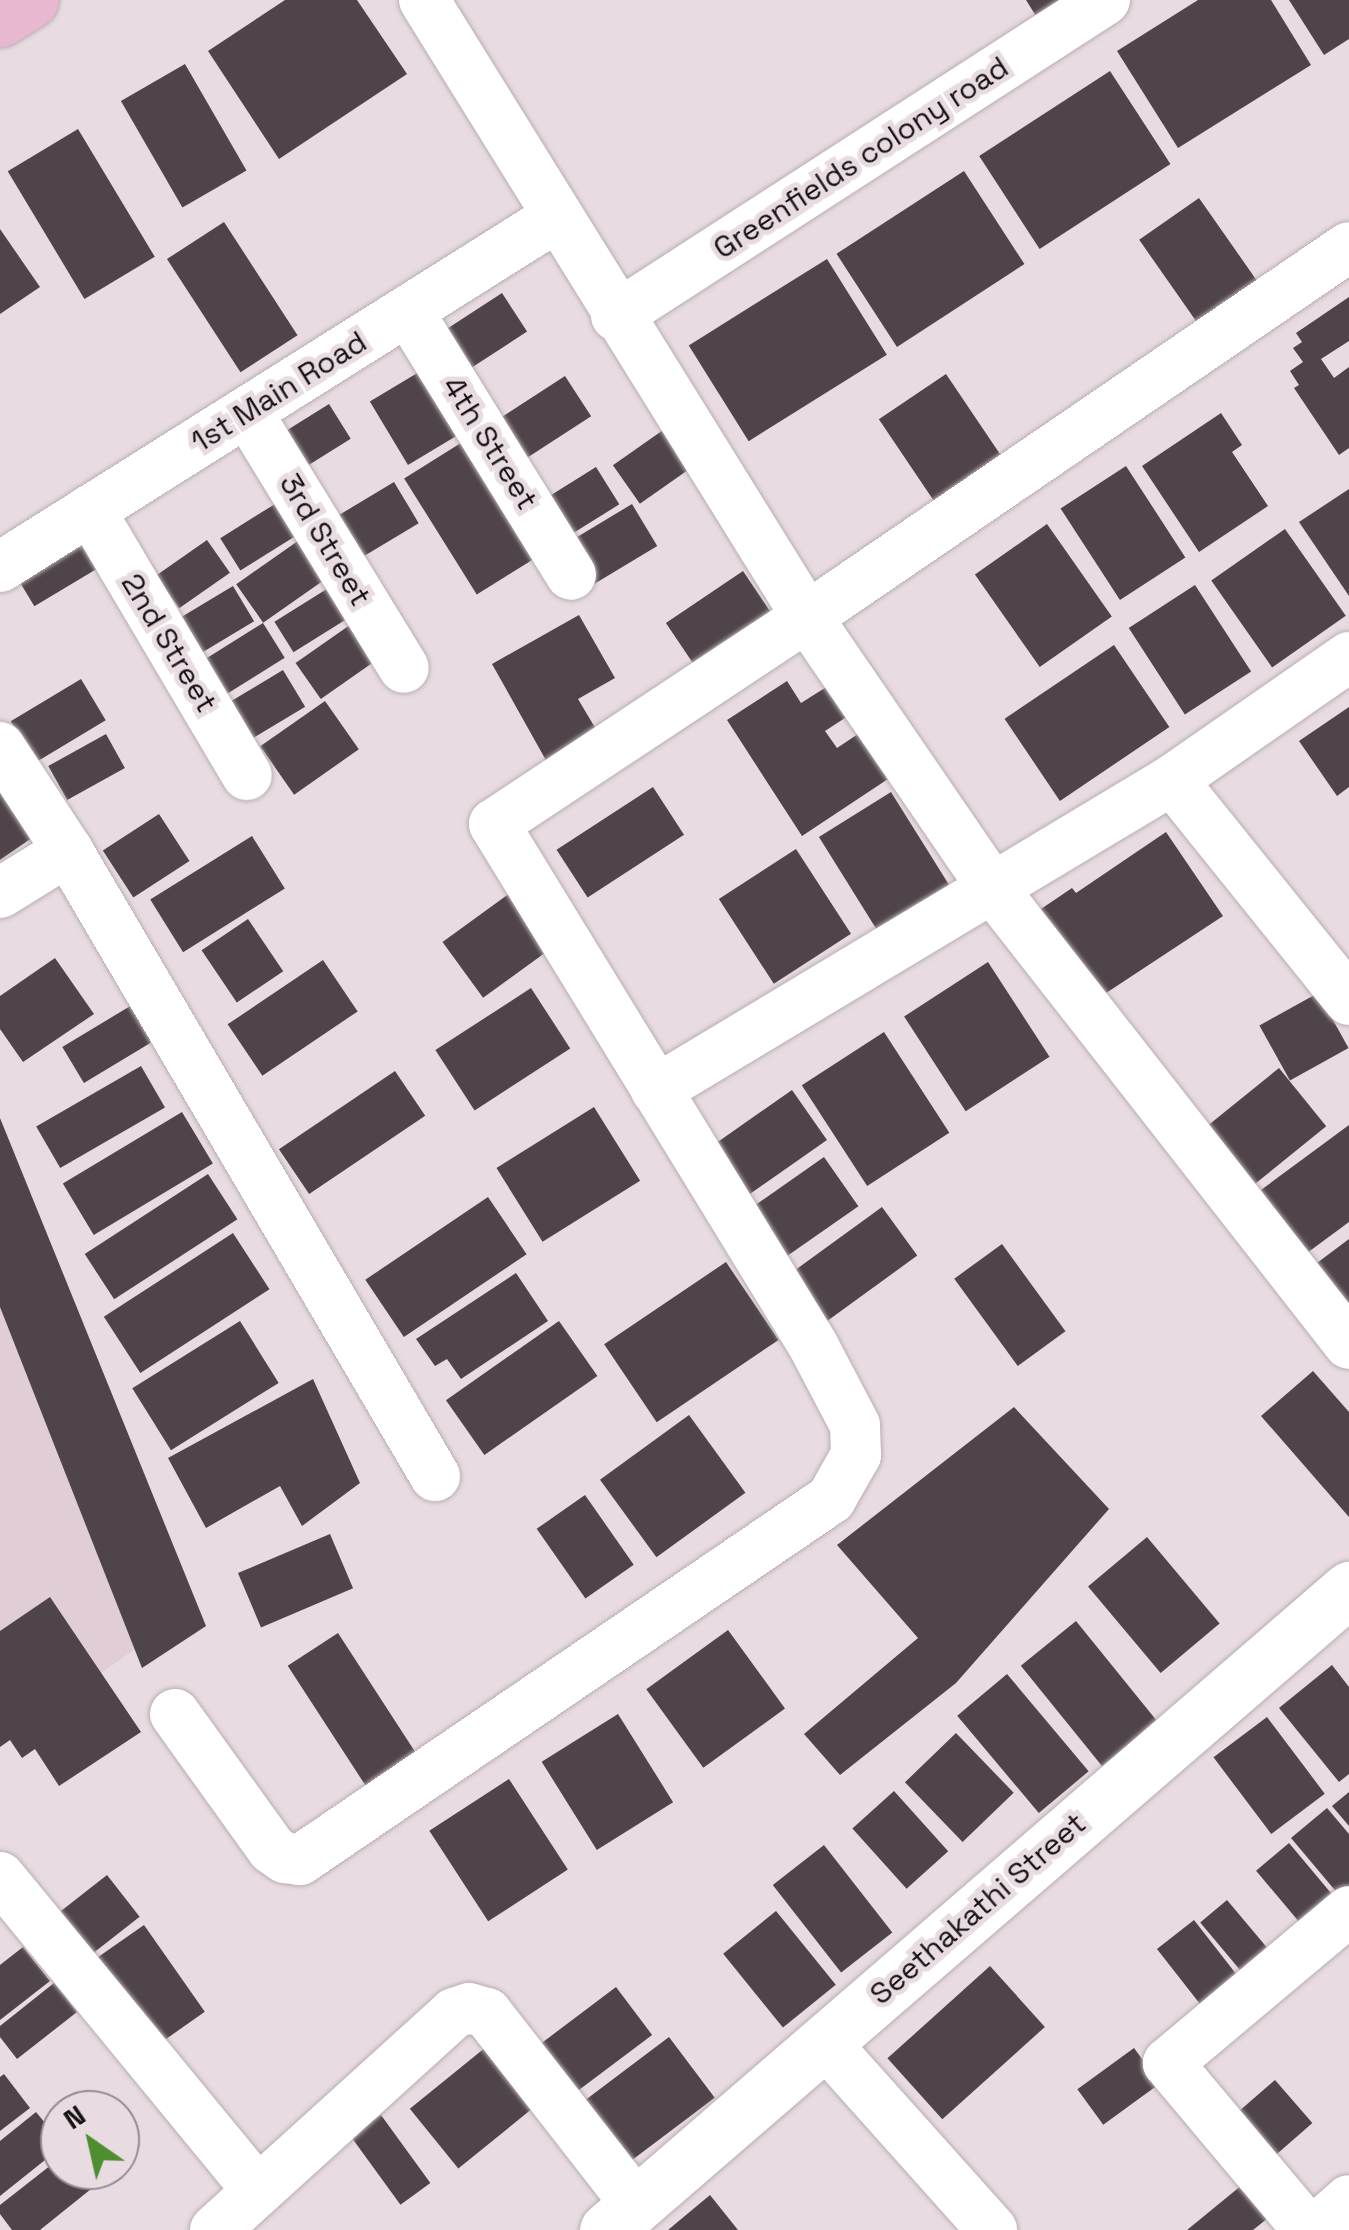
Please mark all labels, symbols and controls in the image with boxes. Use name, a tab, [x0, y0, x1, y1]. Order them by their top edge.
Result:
street label: Greenfields colony road	[707, 49, 1015, 267]
street label: 1st Main Road	[185, 324, 373, 460]
street label: 4th Street	[435, 370, 545, 516]
street label: 3rd Street	[272, 467, 378, 613]
street label: 2nd Street	[114, 567, 224, 719]
street label: Seethakathi Street	[863, 1806, 1093, 2012]
north arrow	[40, 2090, 140, 2190]
text: N	[56, 2097, 92, 2137]

